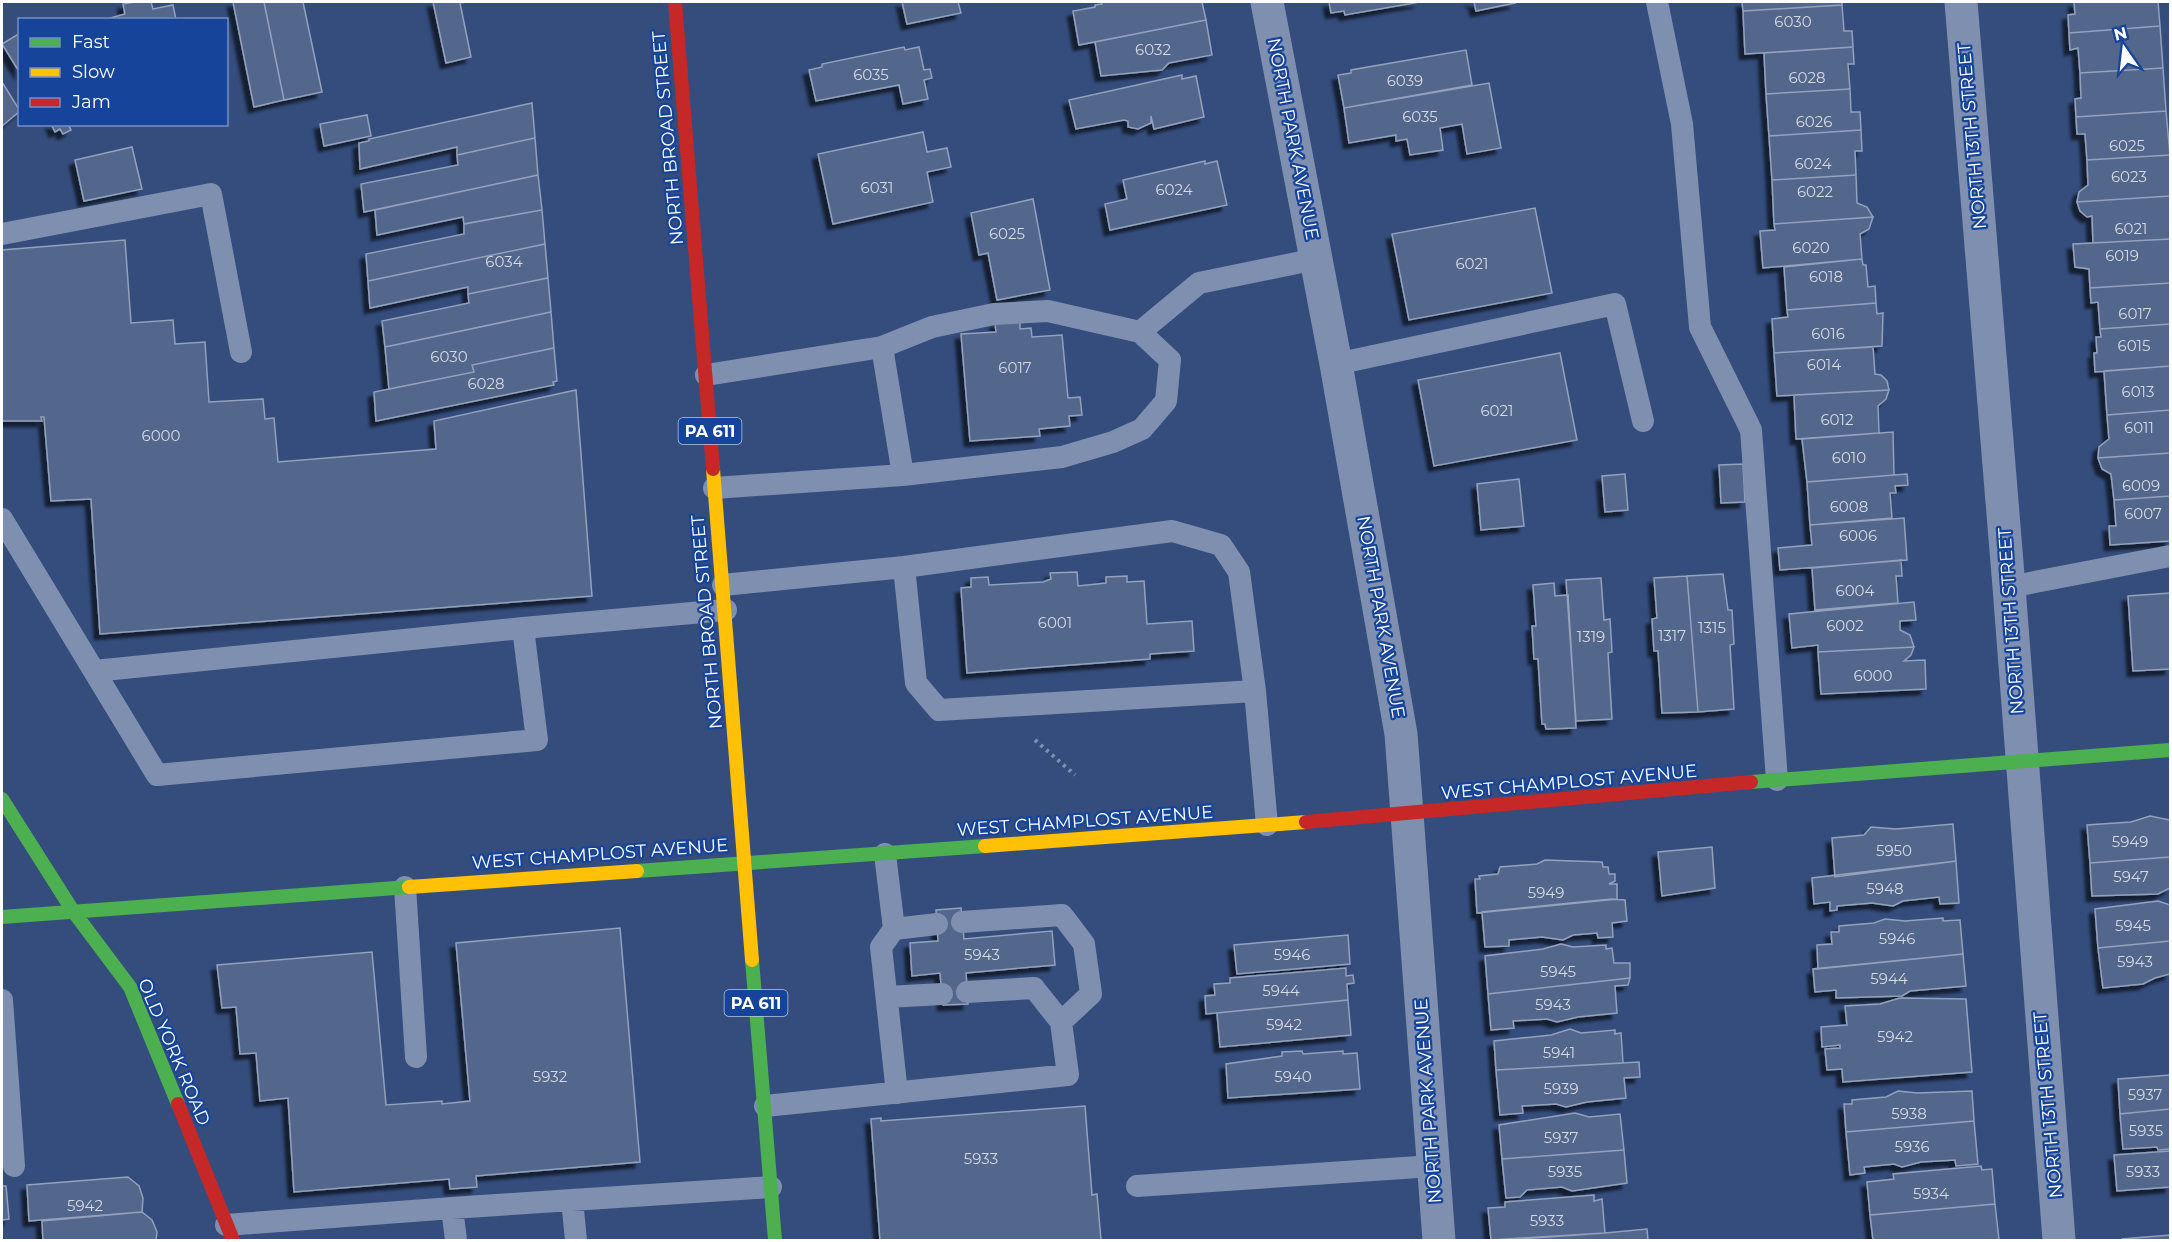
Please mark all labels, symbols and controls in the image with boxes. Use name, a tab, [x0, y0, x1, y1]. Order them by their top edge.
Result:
house number: 6030	[1774, 12, 1812, 31]
legend	[18, 18, 228, 126]
north arrow	[2094, 18, 2154, 78]
text: N	[2112, 23, 2129, 45]
street label: NORTH BROAD STREET	[648, 29, 688, 246]
text: Fast	[72, 31, 110, 53]
street label: NORTH PARK AVENUE	[1263, 36, 1323, 242]
house number: 6032	[1135, 40, 1171, 59]
street label: NORTH 13TH STREET	[1953, 41, 1991, 230]
text: Slow	[72, 61, 115, 83]
house number: 6035	[853, 65, 889, 84]
house number: 6028	[1788, 68, 1826, 87]
house number: 6039	[1387, 71, 1423, 90]
text: Jam	[71, 91, 111, 113]
house number: 6035	[1402, 107, 1438, 126]
house number: 6026	[1796, 112, 1832, 131]
house number: 6025	[2109, 136, 2145, 155]
house number: 6024	[1794, 154, 1832, 173]
house number: 6023	[2111, 167, 2147, 186]
house number: 6031	[861, 178, 893, 197]
house number: 6024	[1155, 180, 1193, 199]
house number: 6022	[1797, 182, 1833, 201]
house number: 6021	[2114, 219, 2148, 238]
house number: 6025	[989, 224, 1025, 243]
house number: 6020	[1792, 238, 1830, 257]
house number: 6019	[2105, 246, 2139, 265]
house number: 6034	[485, 252, 523, 271]
house number: 6021	[1455, 254, 1489, 273]
house number: 6018	[1809, 267, 1843, 286]
house number: 6017	[2118, 304, 2152, 323]
house number: 6016	[1811, 324, 1845, 343]
house number: 6015	[2118, 336, 2150, 355]
house number: 6030	[430, 347, 468, 366]
house number: 6014	[1807, 355, 1841, 374]
house number: 6017	[998, 358, 1032, 377]
house number: 6028	[467, 374, 505, 393]
house number: 6013	[2122, 382, 2154, 401]
house number: 6021	[1480, 401, 1514, 420]
house number: 6012	[1820, 410, 1854, 429]
road number: PA 611	[678, 418, 742, 444]
house number: 6011	[2124, 418, 2154, 437]
house number: 6000	[142, 426, 181, 445]
house number: 6010	[1832, 448, 1866, 467]
house number: 6009	[2122, 476, 2160, 495]
house number: 6008	[1830, 497, 1868, 516]
house number: 6007	[2124, 504, 2162, 523]
street label: NORTH BROAD STREET	[687, 513, 727, 730]
street label: NORTH PARK AVENUE	[1352, 514, 1410, 720]
house number: 6006	[1839, 526, 1877, 545]
street label: NORTH 13TH STREET	[1993, 526, 2028, 715]
house number: 6004	[1836, 581, 1875, 600]
house number: 6001	[1038, 613, 1072, 632]
house number: 6002	[1826, 616, 1864, 635]
house number: 1315	[1698, 618, 1726, 637]
house number: 1317	[1658, 626, 1686, 645]
house number: 1319	[1577, 627, 1605, 646]
house number: 6000	[1854, 666, 1893, 685]
street label: WEST CHAMPLOST AVENUE	[1440, 760, 1698, 804]
street label: WEST CHAMPLOST AVENUE	[956, 801, 1214, 841]
house number: 5949	[2112, 832, 2148, 851]
street label: WEST CHAMPLOST AVENUE	[471, 834, 729, 874]
house number: 5950	[1876, 841, 1912, 860]
house number: 5947	[2113, 867, 2149, 886]
house number: 5948	[1866, 879, 1904, 898]
house number: 5949	[1528, 883, 1564, 902]
house number: 5945	[2115, 916, 2151, 935]
house number: 5946	[1879, 929, 1915, 948]
house number: 5943	[964, 945, 1000, 964]
house number: 5946	[1274, 945, 1310, 964]
house number: 5943	[2117, 952, 2153, 971]
house number: 5945	[1540, 962, 1576, 981]
house number: 5944	[1870, 969, 1908, 988]
street label: OLD YORK ROAD	[133, 975, 215, 1129]
house number: 5944	[1262, 981, 1300, 1000]
road number: PA 611	[724, 990, 788, 1016]
house number: 5943	[1535, 995, 1571, 1014]
street label: NORTH PARK AVENUE	[1410, 998, 1446, 1204]
street label: NORTH 13TH STREET	[2029, 1010, 2067, 1199]
house number: 5942	[1266, 1015, 1302, 1034]
house number: 5942	[1877, 1027, 1913, 1046]
house number: 5941	[1543, 1043, 1575, 1062]
house number: 5932	[533, 1067, 567, 1086]
house number: 5940	[1274, 1067, 1312, 1086]
house number: 5939	[1543, 1079, 1579, 1098]
house number: 5937	[2128, 1085, 2162, 1104]
house number: 5938	[1891, 1104, 1927, 1123]
house number: 5935	[2129, 1121, 2163, 1140]
house number: 5937	[1544, 1128, 1578, 1147]
house number: 5936	[1894, 1137, 1930, 1156]
house number: 5933	[964, 1149, 998, 1168]
house number: 5935	[1548, 1162, 1582, 1181]
house number: 5933	[2126, 1162, 2160, 1181]
house number: 5934	[1913, 1184, 1949, 1203]
house number: 5942	[67, 1196, 103, 1215]
house number: 5933	[1530, 1211, 1564, 1230]

